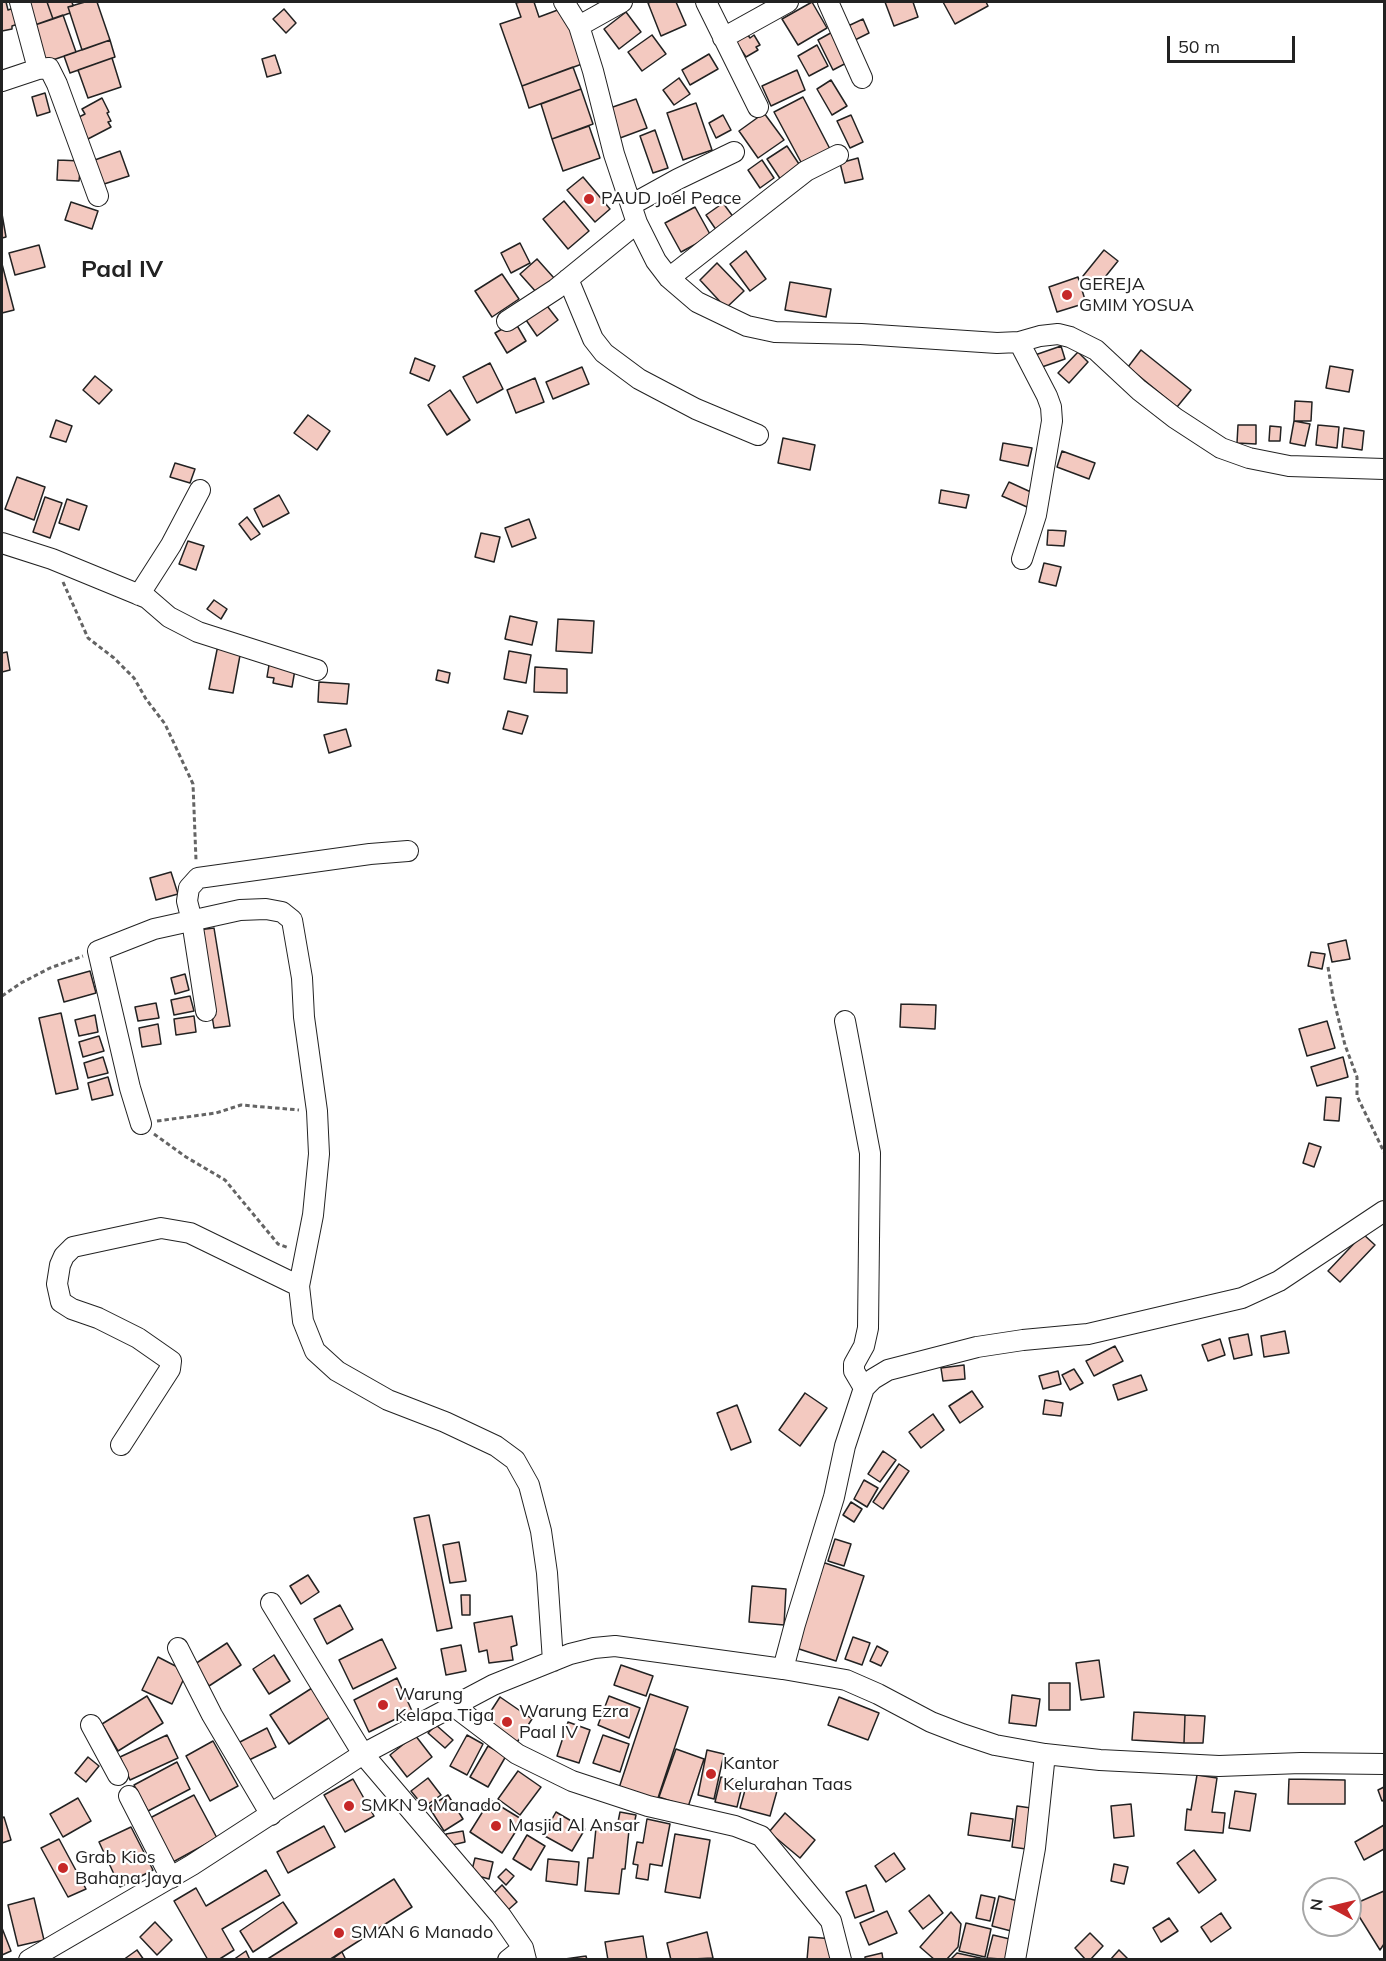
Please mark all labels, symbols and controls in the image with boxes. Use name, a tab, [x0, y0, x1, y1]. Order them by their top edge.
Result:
scale bar	[1170, 24, 1298, 62]
text: 50 m	[1178, 35, 1220, 58]
place label: PAUD Joel Peace	[601, 188, 741, 210]
marker: PAUD Joel Peace	[582, 192, 596, 206]
district label: Paal IV	[81, 256, 163, 284]
place label: GEREJA GMIM YOSUA	[1079, 274, 1194, 316]
marker: GEREJA GMIM YOSUA	[1060, 288, 1074, 302]
place label: Warung Kelapa Tiga	[395, 1684, 494, 1726]
marker: Warung Kelapa Tiga	[376, 1698, 390, 1712]
place label: Warung Ezra Paal IV	[519, 1701, 629, 1744]
marker: Warung Ezra Paal IV	[500, 1715, 514, 1729]
place label: Kantor Kelurahan Taas	[723, 1753, 853, 1796]
marker: Kantor Kelurahan Taas	[704, 1767, 718, 1781]
place label: SMKN 9 Manado	[361, 1795, 501, 1817]
marker: SMKN 9 Manado	[342, 1799, 356, 1813]
place label: Masjid Al Ansar	[508, 1815, 639, 1837]
marker: Masjid Al Ansar	[489, 1819, 503, 1833]
place label: Grab Kios Bahana Jaya	[75, 1847, 182, 1890]
marker: Grab Kios Bahana Jaya	[56, 1861, 70, 1875]
north arrow	[1302, 1877, 1362, 1937]
text: N	[1305, 1897, 1327, 1912]
place label: SMAN 6 Manado	[351, 1922, 493, 1944]
marker: SMAN 6 Manado	[332, 1926, 346, 1940]

